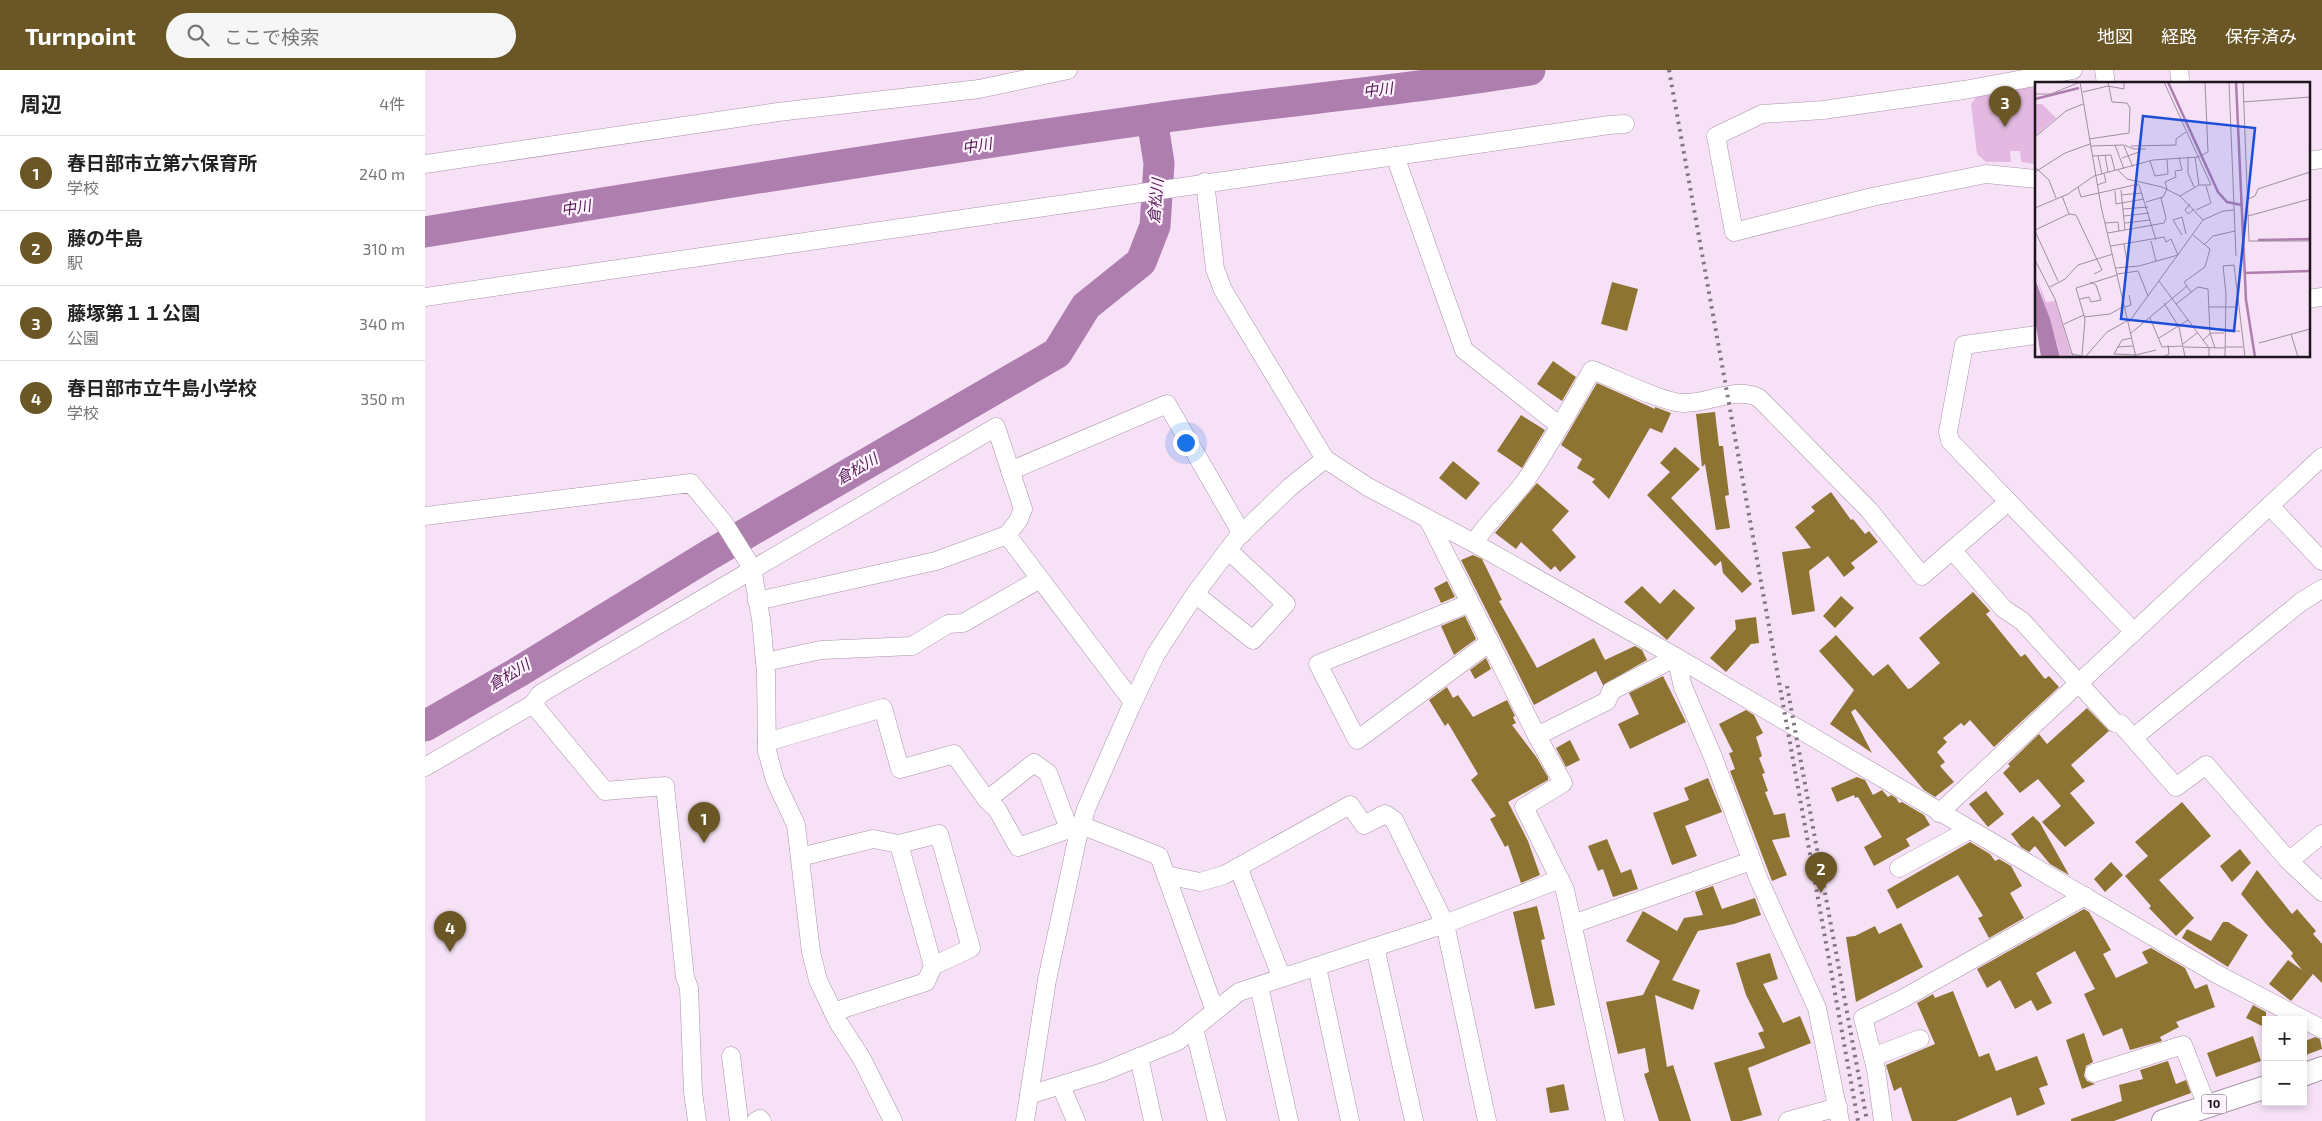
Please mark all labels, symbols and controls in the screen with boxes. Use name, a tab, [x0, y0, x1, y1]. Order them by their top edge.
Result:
search box	[166, 13, 516, 58]
text: Turnpoint	[25, 21, 136, 50]
icon: search	[184, 21, 212, 49]
text: ここで検索	[224, 25, 319, 48]
text: 地図	[2097, 25, 2133, 47]
text: 経路	[2161, 25, 2197, 47]
text: 保存済み	[2225, 25, 2297, 47]
water label: 中川	[1362, 78, 1396, 100]
inset map	[2035, 82, 2309, 358]
pin: 3	[1989, 86, 2021, 127]
text: 周辺	[20, 91, 62, 116]
text: 4件	[379, 94, 405, 113]
water label: 中川	[961, 133, 995, 156]
text: 春日部市立第六保育所	[67, 151, 257, 174]
text: 1	[33, 164, 39, 183]
text: 240 m	[359, 164, 405, 183]
water label: 倉松川	[1144, 176, 1166, 224]
text: 学校	[67, 178, 99, 197]
water label: 中川	[560, 195, 594, 218]
text: 藤の牛島	[67, 226, 143, 249]
text: 2	[31, 239, 41, 258]
text: 310 m	[363, 239, 405, 258]
text: 駅	[67, 253, 83, 272]
text: 藤塚第１１公園	[67, 301, 200, 324]
text: 3	[31, 314, 41, 333]
text: 340 m	[359, 314, 405, 333]
text: 公園	[67, 328, 99, 347]
text: 春日部市立牛島小学校	[67, 376, 257, 399]
text: 4	[31, 389, 41, 408]
text: 350 m	[360, 389, 405, 408]
text: 学校	[67, 403, 99, 422]
your location	[1173, 430, 1199, 456]
water label: 倉松川	[833, 448, 882, 487]
water label: 倉松川	[485, 654, 534, 693]
pin: 1	[688, 802, 720, 843]
pin: 2	[1805, 852, 1837, 893]
pin: 4	[434, 911, 466, 952]
map controls	[2262, 1016, 2307, 1106]
button: +	[2262, 1016, 2307, 1061]
button: −	[2262, 1061, 2307, 1106]
road number: 10	[2201, 1094, 2227, 1114]

